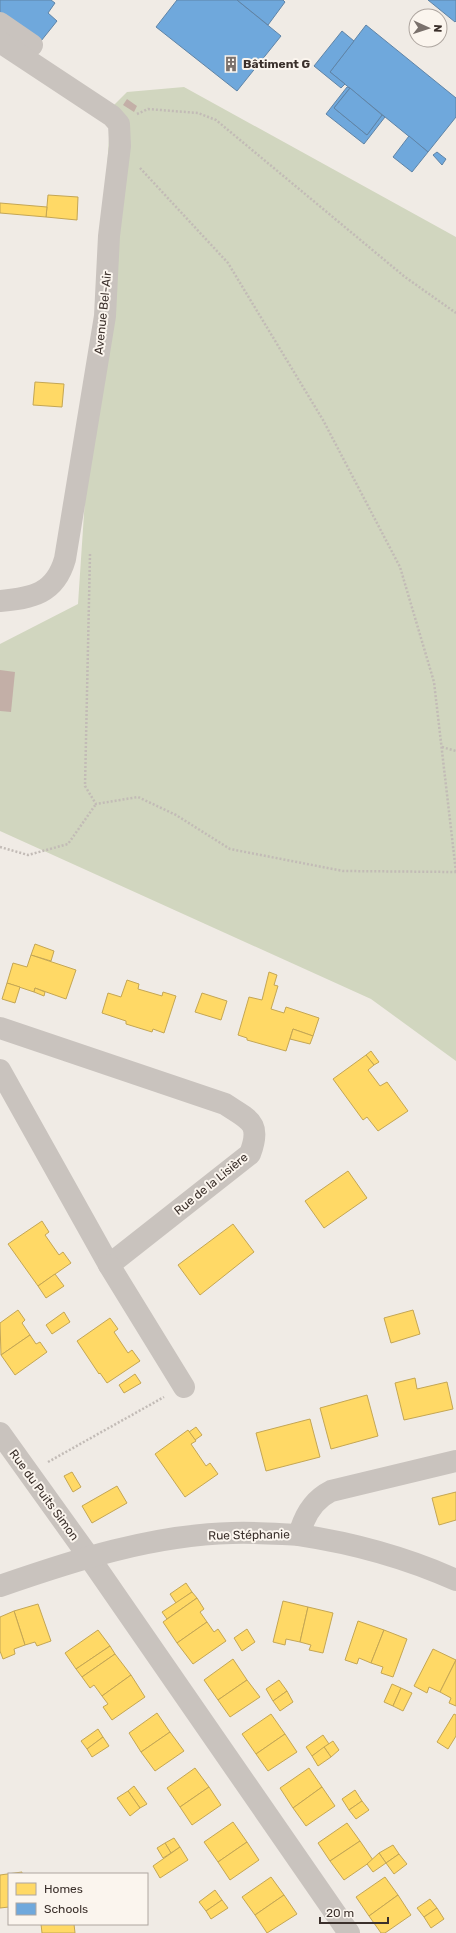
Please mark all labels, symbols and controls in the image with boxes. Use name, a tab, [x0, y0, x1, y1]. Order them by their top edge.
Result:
north arrow	[408, 8, 448, 48]
text: N	[431, 24, 444, 33]
building icon: Bâtiment G	[222, 55, 240, 73]
place label: Bâtiment G	[243, 57, 310, 71]
street label: Avenue Bel-Air	[92, 270, 114, 355]
street label: Rue de la Lisière	[171, 1150, 251, 1218]
street label: Rue du Puits Simon	[6, 1447, 82, 1543]
street label: Rue Stéphanie	[208, 1527, 290, 1543]
legend	[8, 1873, 148, 1925]
text: Homes	[44, 1882, 83, 1896]
scale bar	[320, 1899, 388, 1925]
text: Schools	[44, 1902, 88, 1916]
text: 20 m	[326, 1906, 354, 1920]

